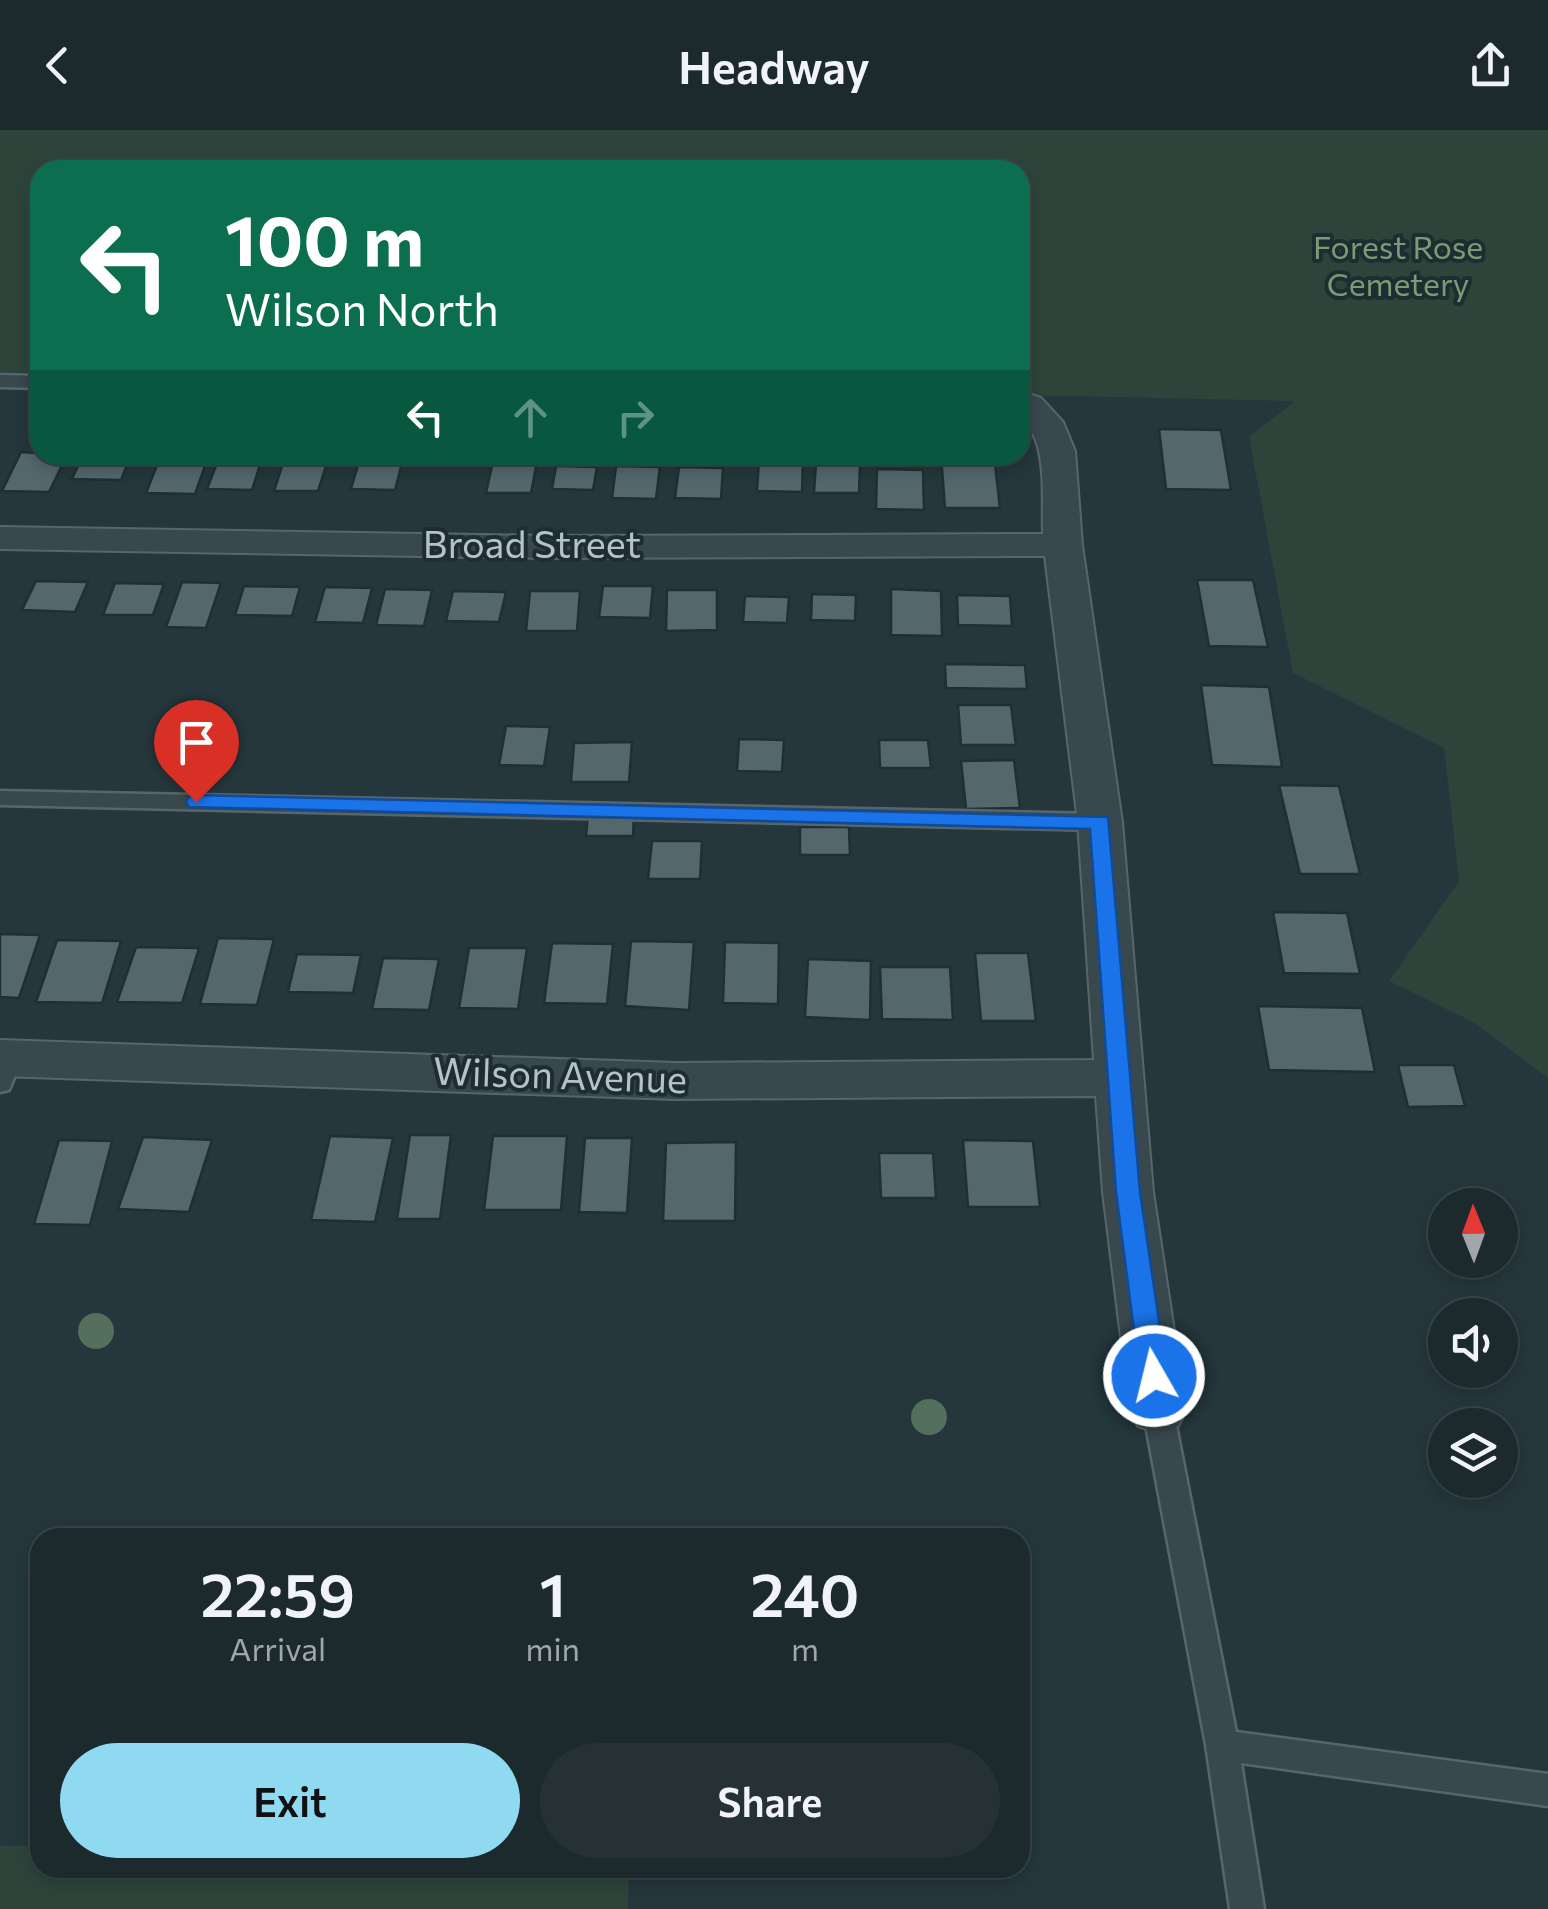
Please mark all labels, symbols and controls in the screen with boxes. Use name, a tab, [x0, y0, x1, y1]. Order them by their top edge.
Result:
icon: back	[30, 38, 85, 93]
text: Headway	[678, 38, 870, 93]
icon: share	[1463, 38, 1518, 93]
text: 100 m	[225, 195, 424, 280]
icon: left	[60, 200, 190, 330]
park label: Forest Rose Cemetery	[1313, 226, 1483, 303]
text: Wilson North	[225, 280, 499, 335]
icon: left	[398, 390, 453, 445]
icon: ahead	[503, 390, 558, 445]
icon: right	[608, 390, 663, 445]
street label: Broad Street	[423, 519, 641, 566]
pin	[154, 700, 239, 803]
icon: arrive	[169, 715, 224, 770]
street label: Wilson Avenue	[432, 1046, 688, 1101]
north arrow	[1428, 1188, 1518, 1278]
map controls	[1428, 1188, 1518, 1498]
button: sound	[1428, 1298, 1518, 1388]
position arrow	[1102, 1324, 1206, 1428]
button: layers	[1428, 1408, 1518, 1498]
text: 22:59	[200, 1556, 355, 1629]
text: 1	[539, 1556, 566, 1629]
text: 240	[750, 1556, 860, 1629]
text: Arrival	[229, 1628, 326, 1668]
text: min	[525, 1628, 580, 1668]
text: m	[791, 1628, 819, 1668]
button: Exit	[60, 1743, 520, 1858]
button: Share	[540, 1743, 1000, 1858]

